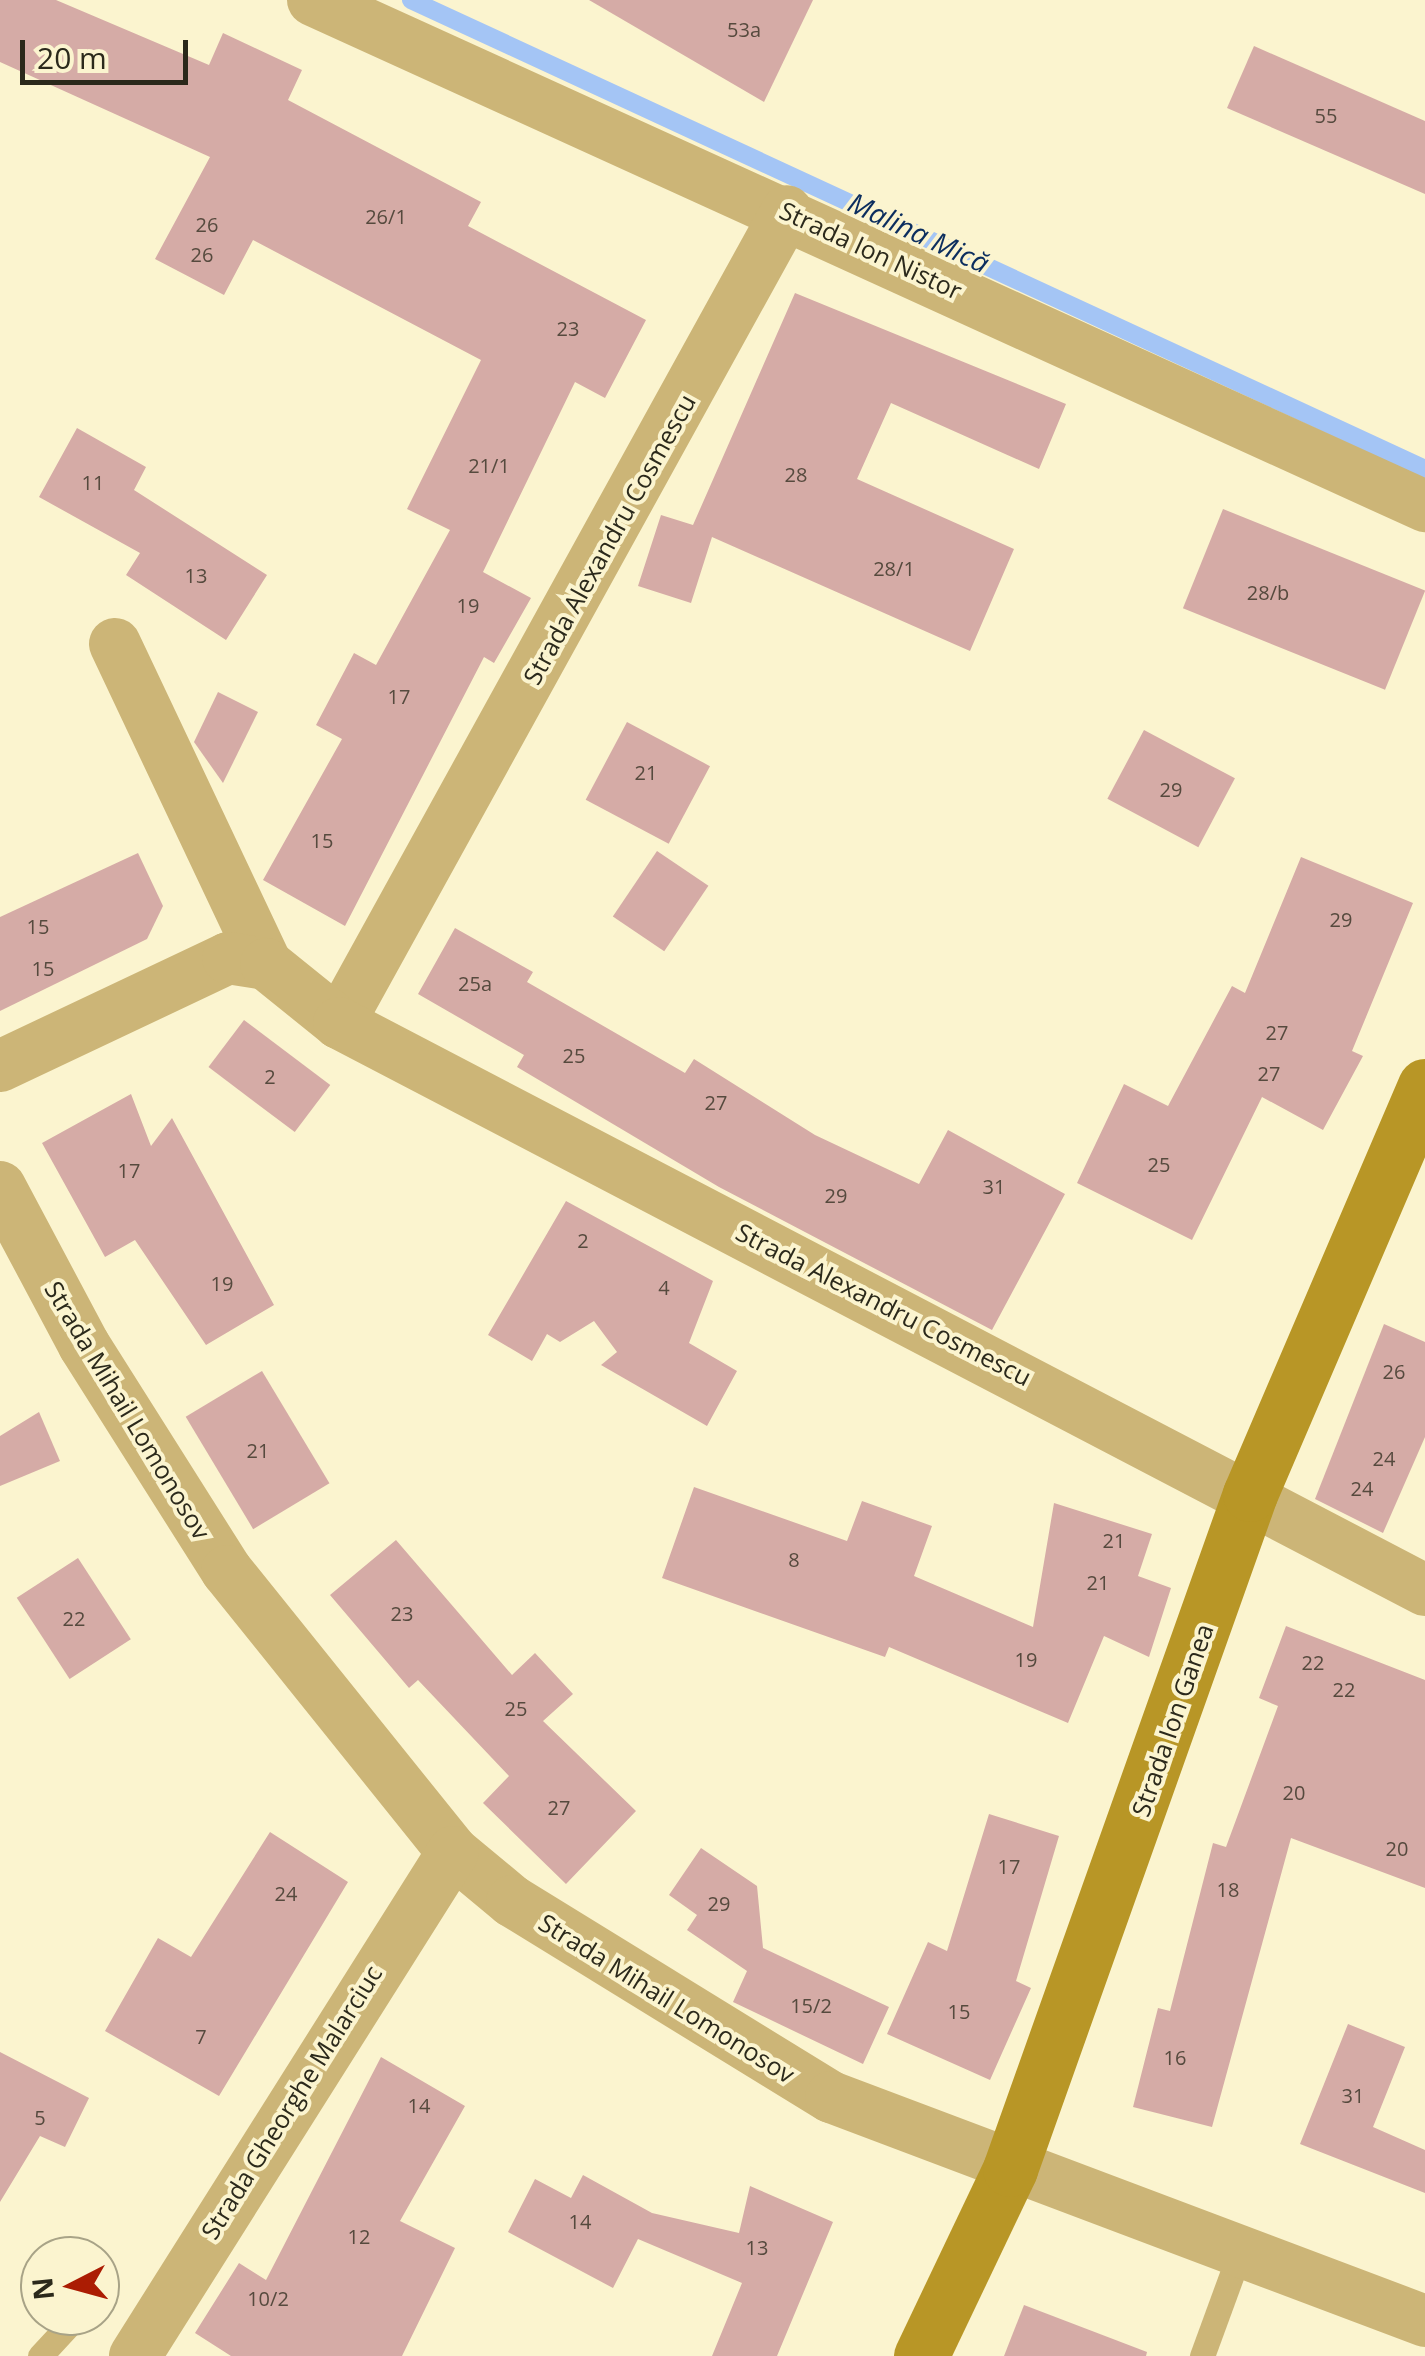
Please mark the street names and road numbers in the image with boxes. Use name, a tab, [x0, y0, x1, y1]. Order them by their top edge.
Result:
street label: Strada Ion Nistor	[775, 195, 967, 305]
street label: Strada Alexandru Cosmescu	[517, 389, 701, 689]
street label: Strada Alexandru Cosmescu	[731, 1216, 1037, 1392]
street label: Strada Mihail Lomonosov	[39, 1276, 217, 1544]
street label: Strada Ion Ganea	[1125, 1620, 1219, 1820]
street label: Strada Mihail Lomonosov	[534, 1907, 800, 2089]
street label: Strada Gheorghe Malarciuc	[194, 1960, 388, 2244]

